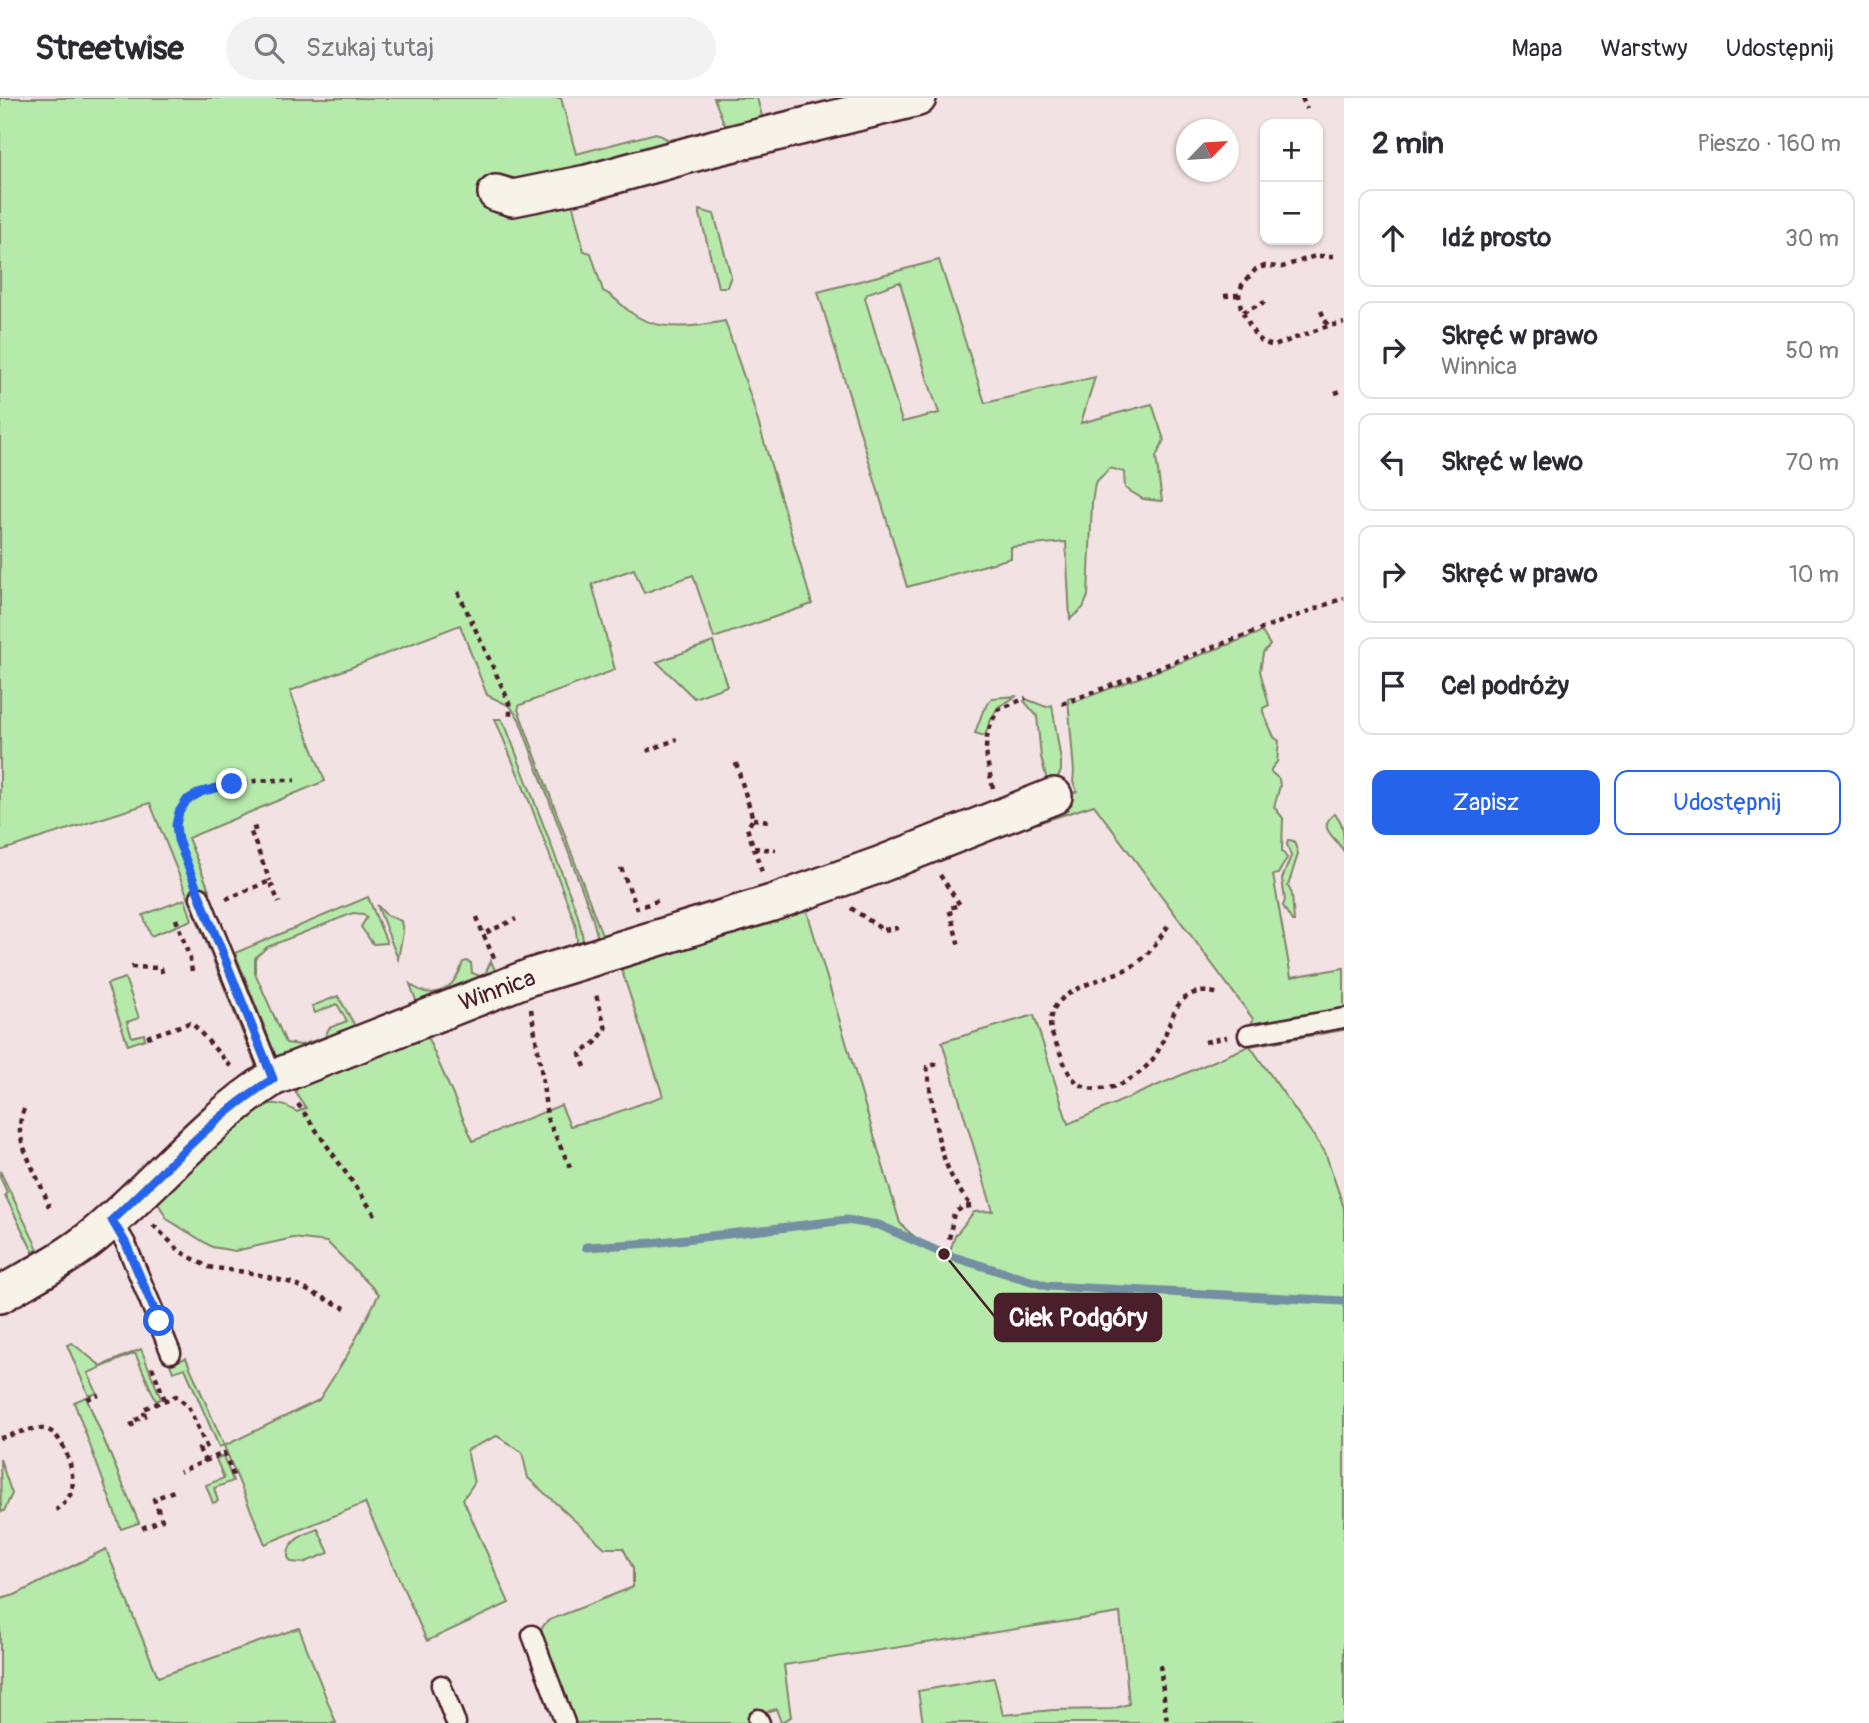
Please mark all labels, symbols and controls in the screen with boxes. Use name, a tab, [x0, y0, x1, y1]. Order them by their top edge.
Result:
search box	[226, 17, 716, 80]
text: Streetwise	[35, 28, 184, 69]
icon: search	[250, 29, 288, 67]
text: Szukaj tutaj	[306, 32, 434, 64]
text: Mapa	[1512, 34, 1562, 63]
text: Warstwy	[1600, 34, 1688, 63]
text: Udostępnij	[1726, 34, 1834, 63]
north arrow	[1176, 119, 1239, 182]
map controls	[1260, 119, 1323, 245]
button: +	[1260, 119, 1323, 182]
text: 2 min	[1372, 125, 1444, 162]
text: Pieszo · 160 m	[1697, 129, 1841, 158]
button: −	[1260, 182, 1323, 245]
icon: ahead	[1374, 219, 1412, 257]
text: Idź prosto	[1441, 222, 1551, 254]
text: 30 m	[1785, 224, 1839, 253]
text: Skręć w prawo	[1441, 320, 1598, 352]
icon: right	[1374, 331, 1412, 369]
text: 50 m	[1785, 336, 1839, 365]
text: Winnica	[1441, 352, 1517, 381]
icon: left	[1374, 443, 1412, 481]
text: Skręć w lewo	[1441, 446, 1583, 478]
text: 70 m	[1786, 448, 1839, 477]
icon: right	[1374, 555, 1412, 593]
text: Skręć w prawo	[1441, 558, 1598, 590]
text: 10 m	[1789, 560, 1839, 589]
icon: arrive	[1374, 667, 1412, 705]
text: Cel podróży	[1441, 670, 1569, 702]
route end	[216, 768, 247, 799]
button: Zapisz	[1372, 770, 1600, 835]
button: Udostępnij	[1614, 770, 1841, 835]
street label: Winnica	[455, 963, 539, 1018]
callout: Ciek Podgóry	[995, 1294, 1161, 1341]
text: Ciek Podgóry	[1009, 1302, 1148, 1334]
route start	[143, 1305, 174, 1336]

